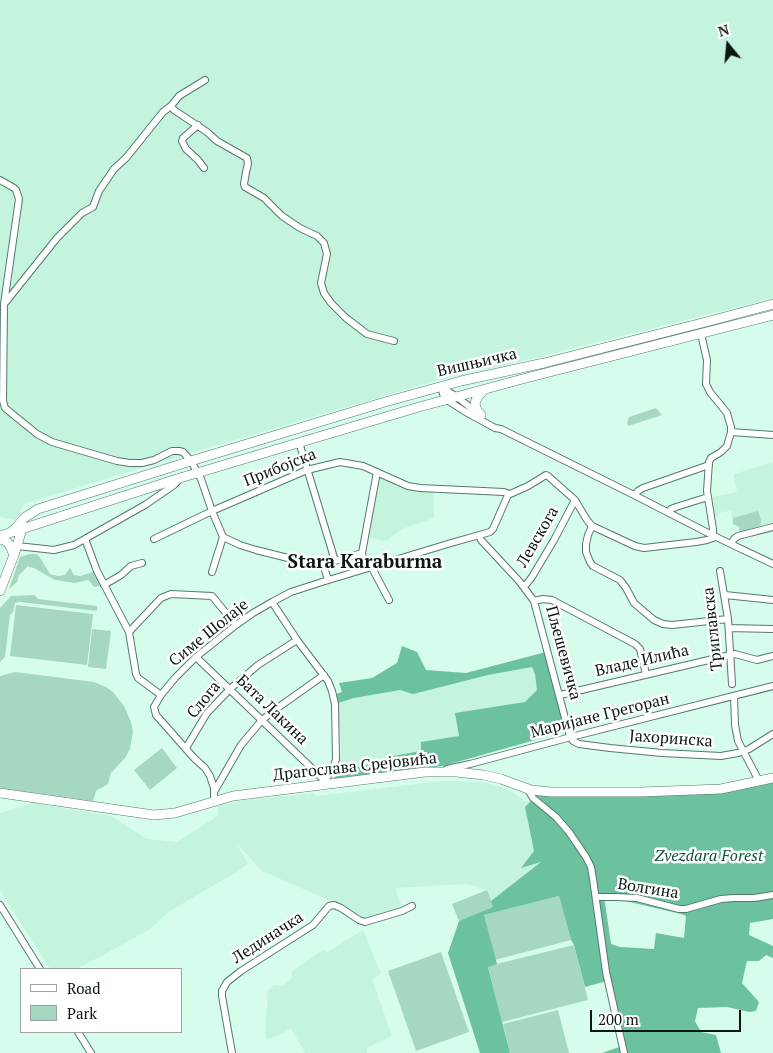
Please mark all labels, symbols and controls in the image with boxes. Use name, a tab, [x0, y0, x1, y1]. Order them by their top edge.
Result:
north arrow	[703, 20, 753, 70]
text: N	[716, 20, 731, 41]
street label: Вишњичка	[435, 344, 519, 382]
street label: Прибојска	[241, 445, 319, 491]
street label: Левскога	[513, 503, 563, 571]
district label: Stara Karaburma	[288, 552, 442, 574]
street label: Триглавска	[699, 586, 727, 672]
street label: Симе Шолаје	[165, 595, 253, 671]
street label: Пљешевичка	[541, 604, 585, 702]
street label: Владе Илића	[593, 641, 691, 681]
street label: Бата Лакина	[232, 671, 312, 749]
street label: Слога	[183, 677, 225, 723]
street label: Маријане Грегоран	[528, 689, 672, 743]
street label: Јахоринска	[629, 727, 713, 751]
street label: Драгослава Срејовића	[272, 749, 438, 785]
park label: Zvezdara Forest	[655, 846, 763, 866]
street label: Волгина	[616, 875, 680, 903]
street label: Лединачка	[229, 908, 307, 968]
legend	[20, 968, 182, 1033]
text: Road	[67, 978, 100, 998]
scale bar	[593, 1000, 744, 1032]
text: Park	[67, 1003, 97, 1023]
text: 200 m	[598, 1009, 639, 1029]

